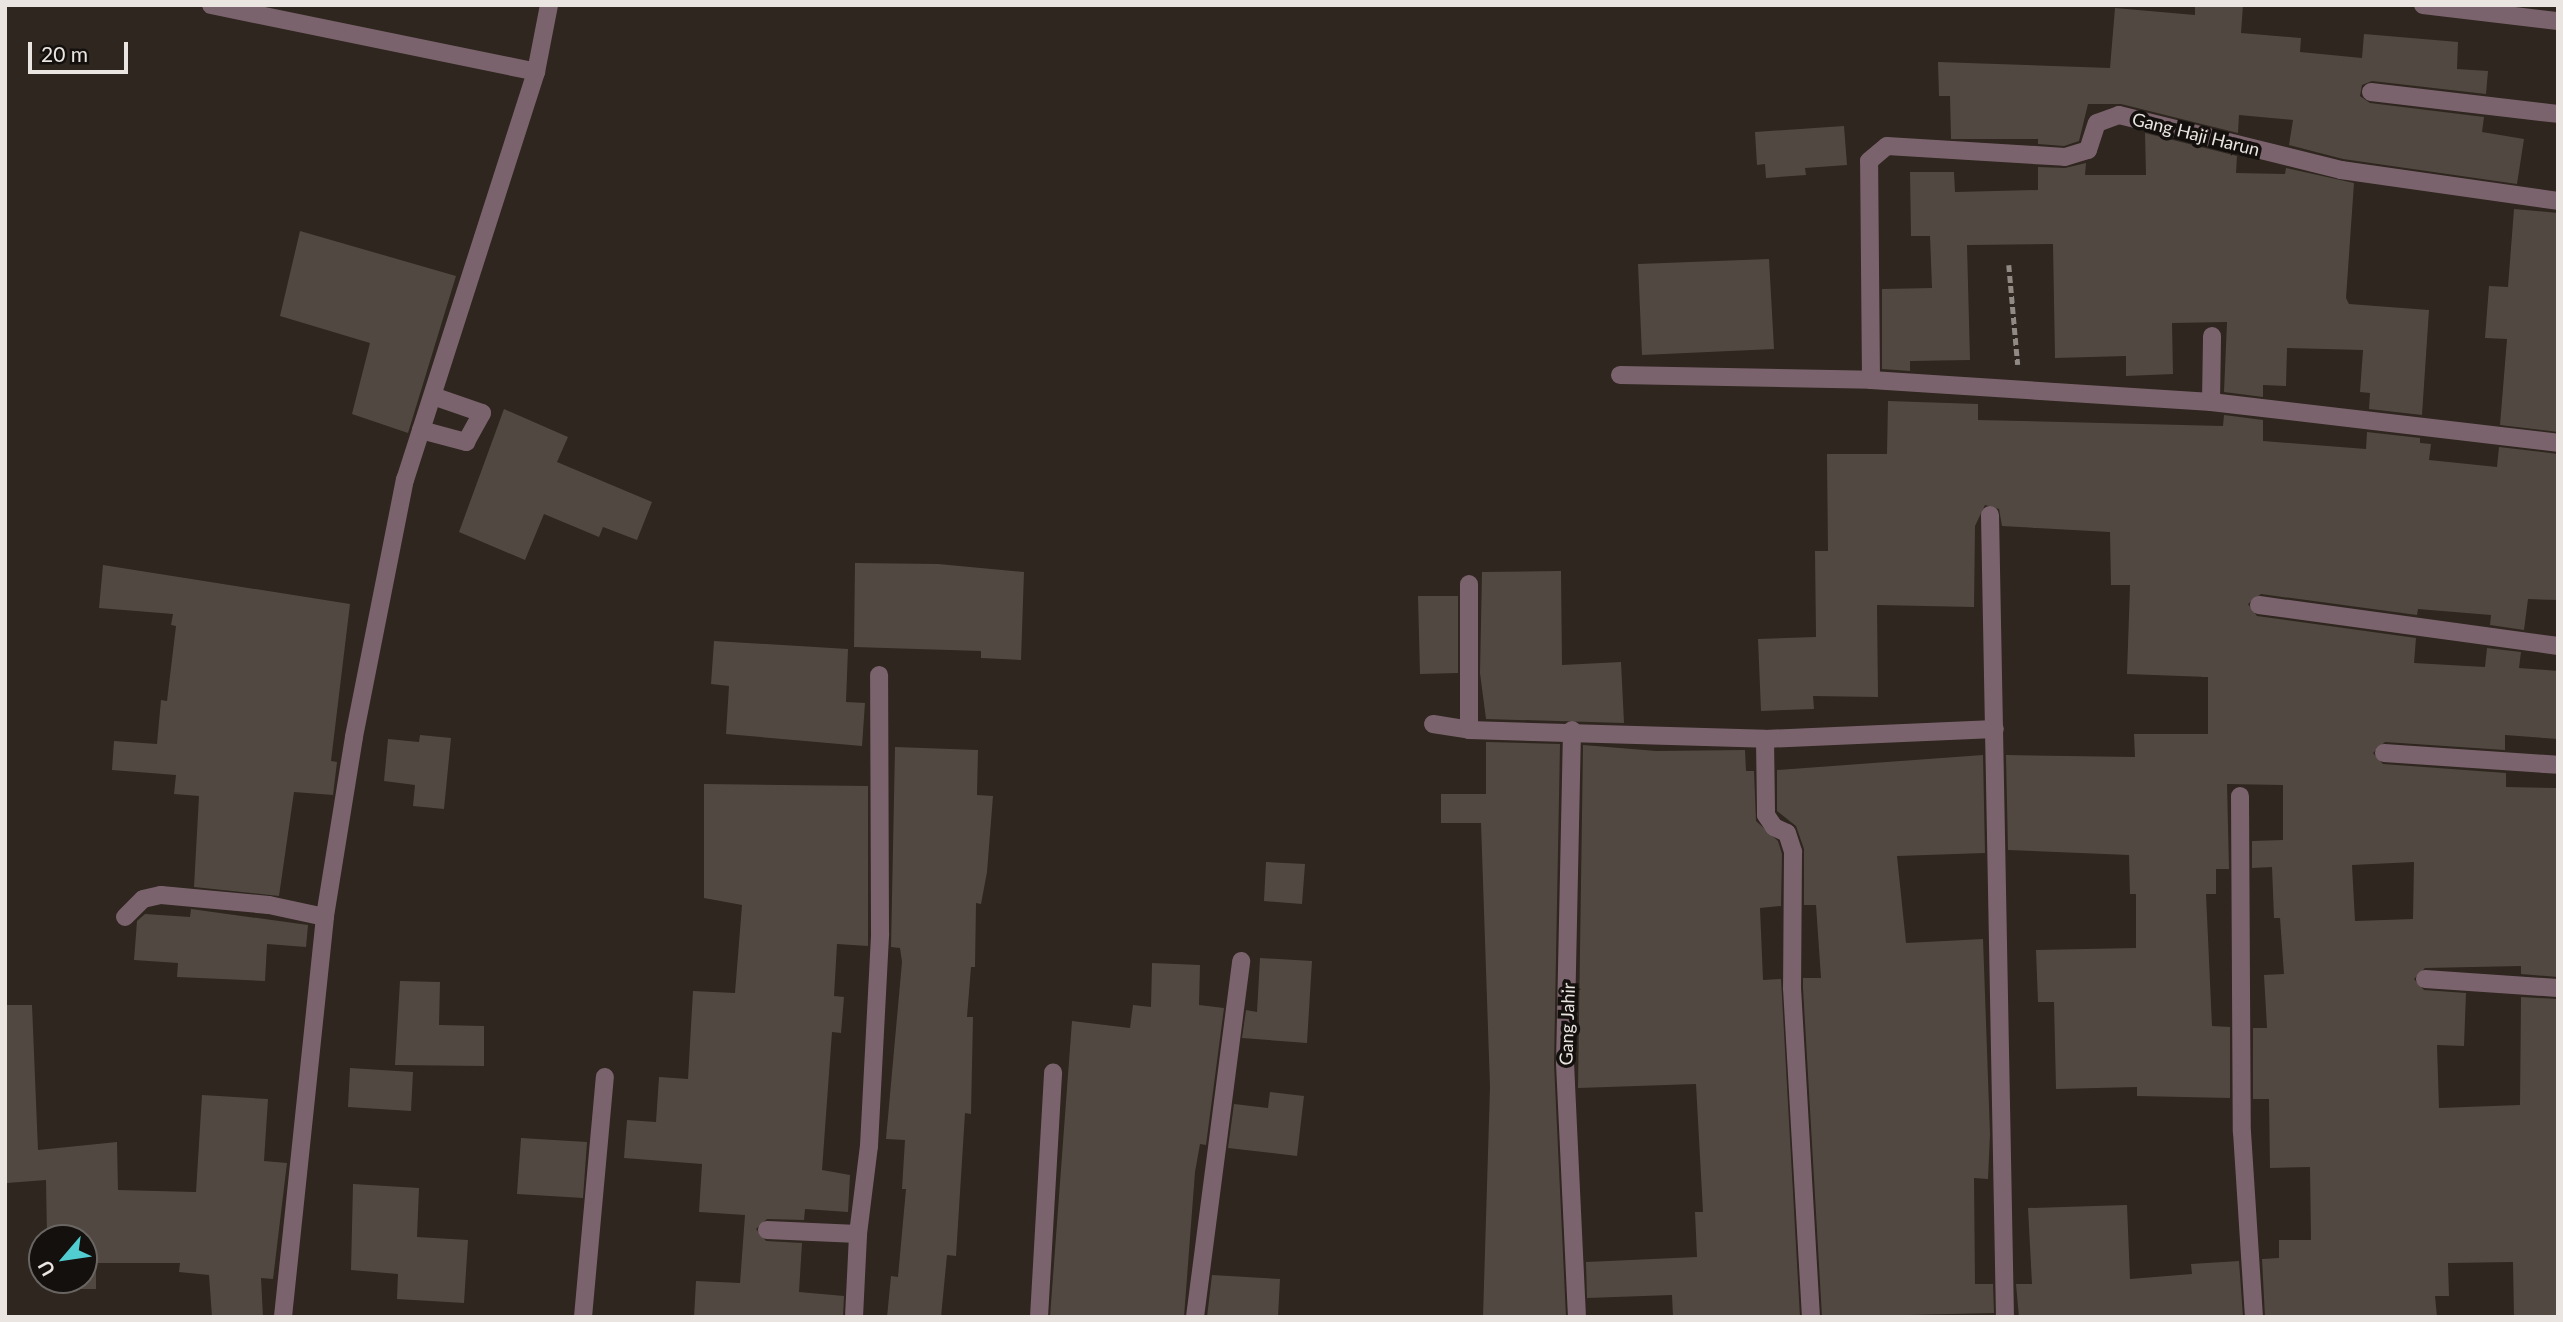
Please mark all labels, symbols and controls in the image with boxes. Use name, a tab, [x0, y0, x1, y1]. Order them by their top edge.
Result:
scale bar	[32, 28, 131, 72]
text: 20 m	[41, 41, 88, 66]
street label: Gang Haji Harun	[2130, 108, 2262, 160]
street label: Gang Jahir	[1555, 982, 1579, 1066]
north arrow	[28, 1224, 98, 1294]
text: U	[32, 1257, 59, 1280]

